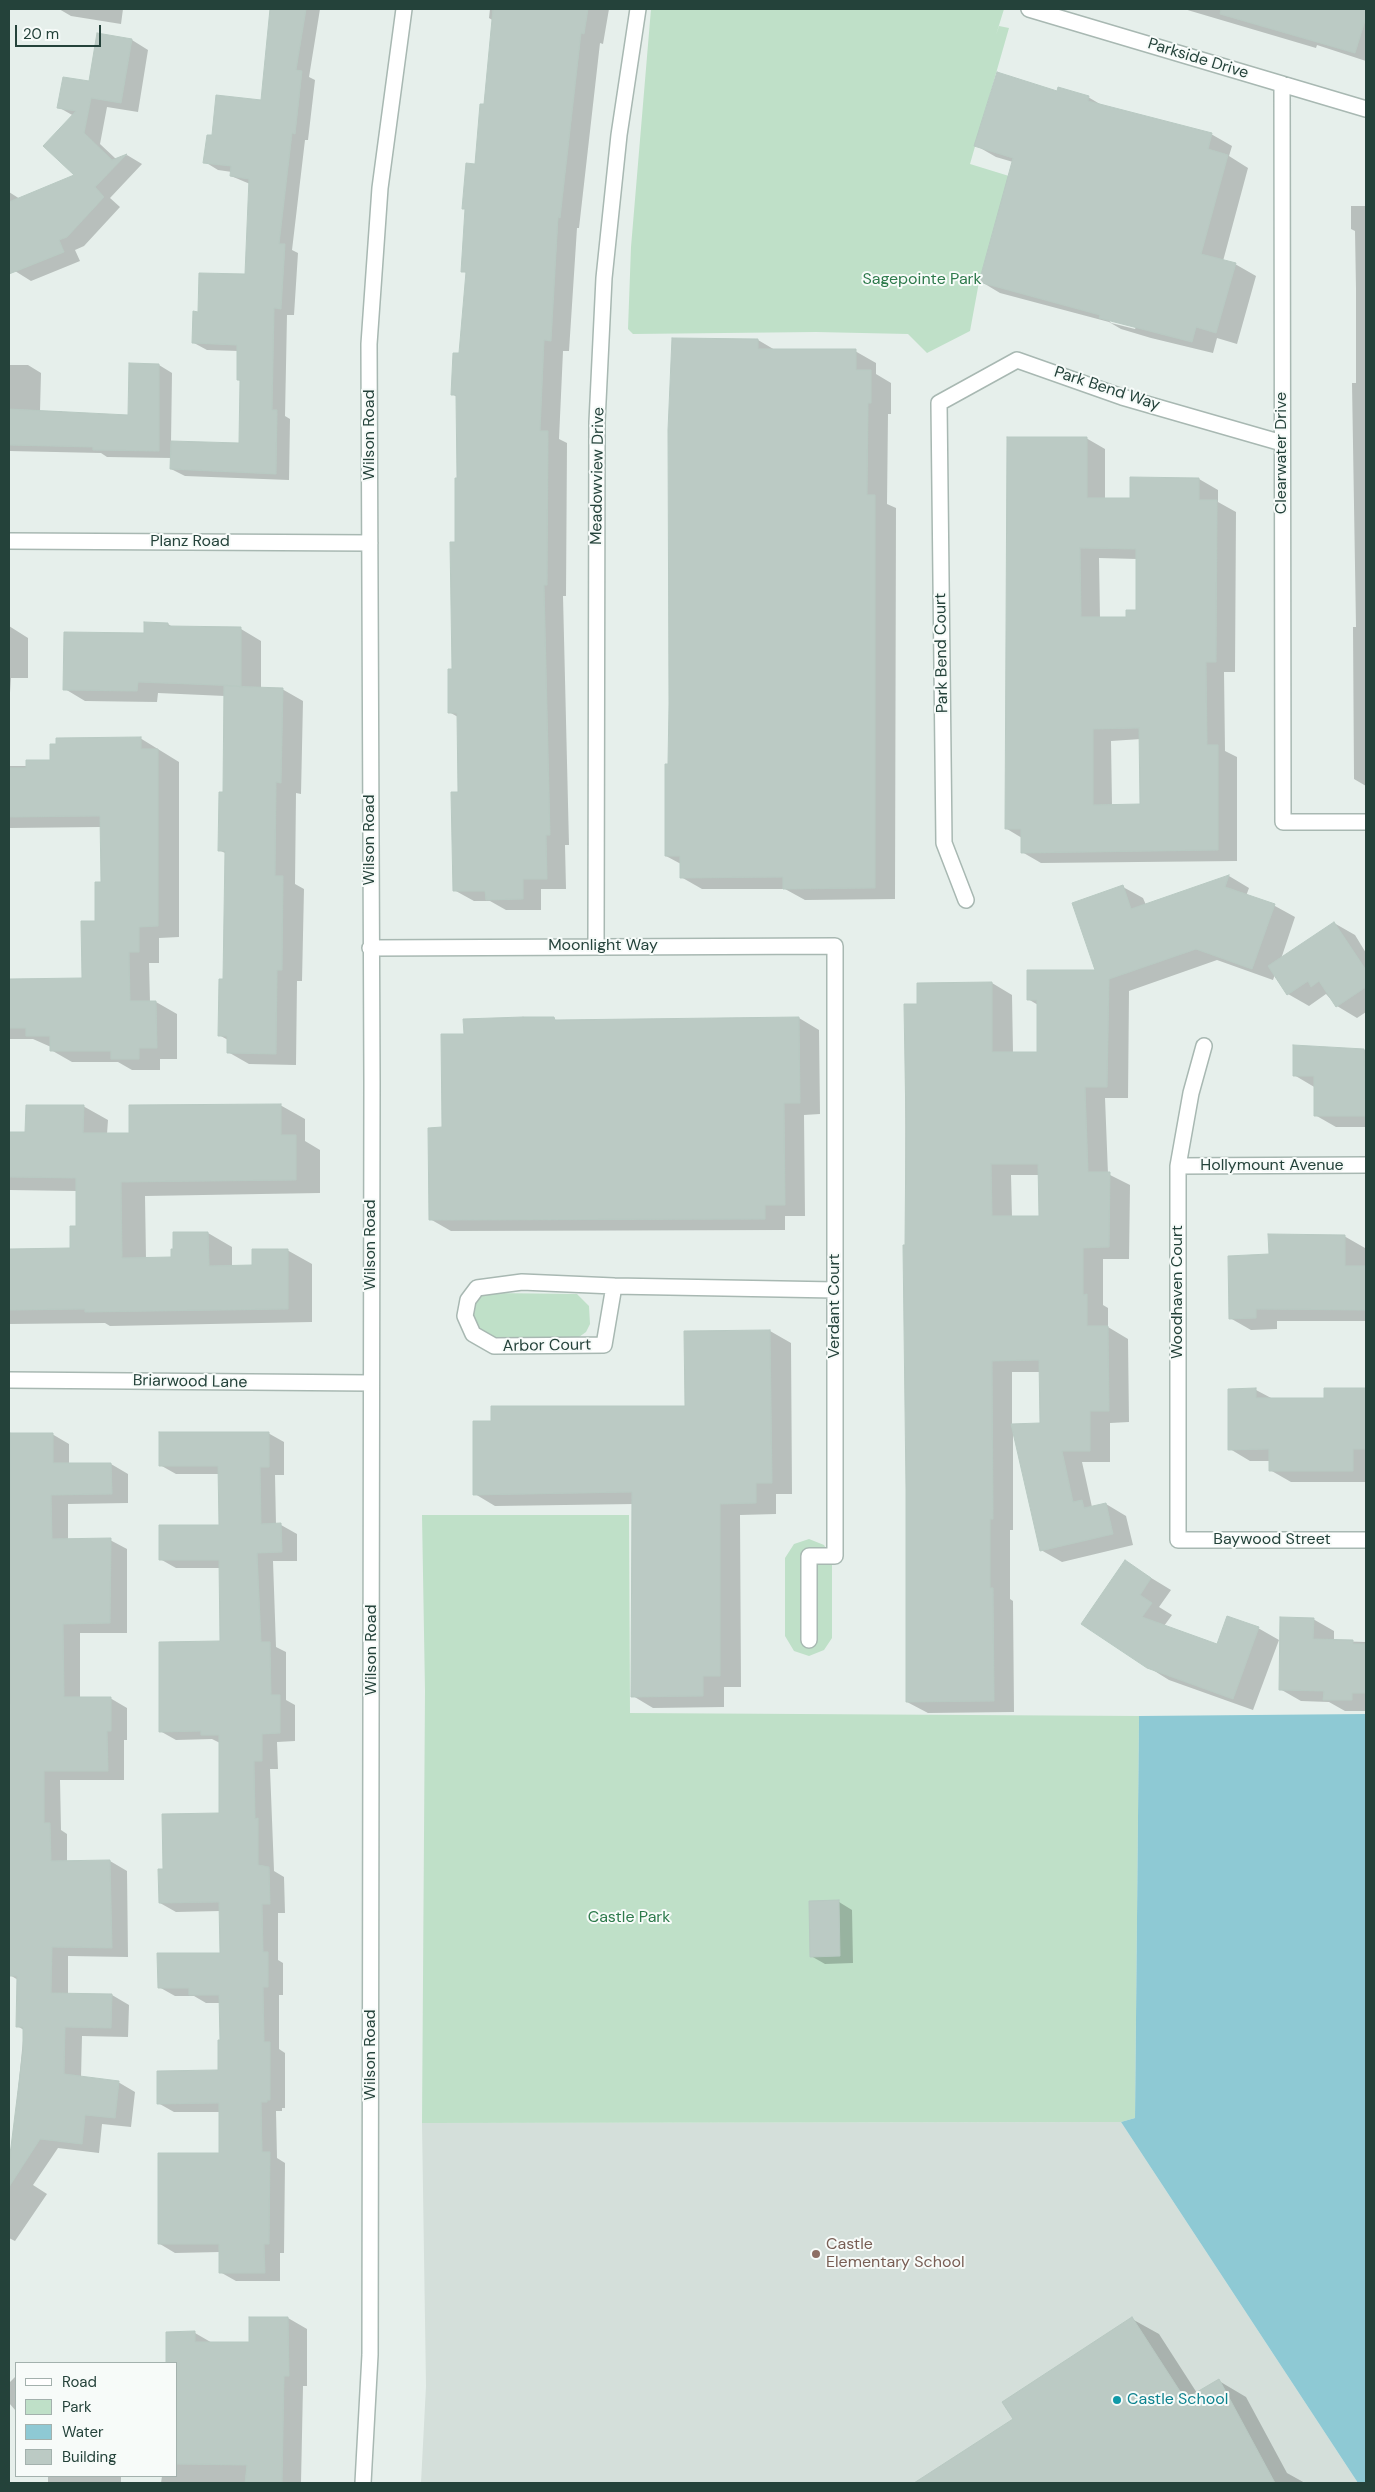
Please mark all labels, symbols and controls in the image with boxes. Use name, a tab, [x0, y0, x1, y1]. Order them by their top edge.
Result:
scale bar	[18, 15, 104, 47]
text: 20 m	[23, 24, 59, 44]
street label: Parkside Drive	[1145, 35, 1251, 83]
park label: Sagepointe Park	[862, 270, 982, 290]
street label: Park Bend Way	[1052, 363, 1162, 415]
street label: Wilson Road	[360, 389, 380, 481]
street label: Clearwater Drive	[1272, 392, 1292, 514]
street label: Meadowview Drive	[587, 407, 609, 545]
street label: Planz Road	[150, 532, 230, 552]
street label: Park Bend Court	[931, 593, 953, 713]
street label: Wilson Road	[360, 794, 380, 886]
street label: Moonlight Way	[548, 936, 658, 956]
street label: Hollymount Avenue	[1200, 1156, 1344, 1176]
street label: Wilson Road	[361, 1199, 381, 1291]
street label: Woodhaven Court	[1168, 1225, 1188, 1359]
street label: Verdant Court	[825, 1253, 845, 1359]
street label: Arbor Court	[503, 1336, 591, 1356]
street label: Briarwood Lane	[133, 1371, 247, 1393]
street label: Baywood Street	[1213, 1530, 1331, 1550]
street label: Wilson Road	[362, 1604, 382, 1696]
park label: Castle Park	[588, 1908, 670, 1928]
street label: Wilson Road	[361, 2009, 381, 2101]
place label: Castle Elementary School	[826, 2235, 964, 2273]
marker: Castle Elementary School	[810, 2248, 822, 2260]
legend	[15, 2362, 178, 2477]
text: Road	[62, 2372, 97, 2392]
place label: Castle School	[1127, 2390, 1228, 2410]
marker: Castle School	[1111, 2394, 1123, 2406]
text: Park	[62, 2397, 92, 2417]
text: Water	[62, 2422, 103, 2442]
text: Building	[62, 2447, 117, 2467]

